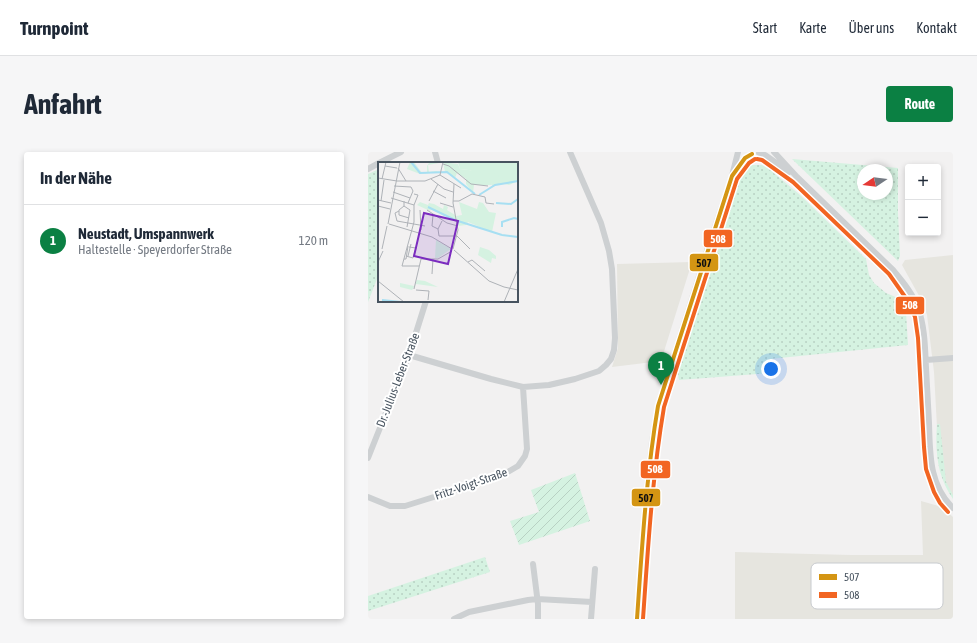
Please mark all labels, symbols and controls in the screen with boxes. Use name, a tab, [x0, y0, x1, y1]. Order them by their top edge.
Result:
text: Turnpoint	[20, 17, 88, 39]
text: Start	[753, 20, 777, 36]
text: Karte	[799, 20, 827, 36]
text: Über uns	[849, 20, 894, 36]
text: Kontakt	[916, 20, 957, 36]
button: Route	[886, 86, 953, 122]
text: Anfahrt	[24, 88, 102, 120]
inset map	[378, 162, 518, 302]
north arrow	[857, 164, 893, 200]
map controls	[905, 164, 941, 236]
button: +	[905, 164, 941, 200]
text: In der Nähe	[40, 168, 112, 188]
button: −	[905, 200, 941, 236]
text: Neustadt, Umspannwerk	[78, 225, 214, 242]
line badge: 508	[703, 229, 733, 248]
text: 1	[50, 233, 56, 248]
text: 120 m	[299, 233, 328, 248]
text: 508	[710, 233, 726, 245]
text: Haltestelle · Speyerdorfer Straße	[78, 242, 232, 257]
line badge: 507	[689, 253, 719, 272]
text: 507	[696, 257, 712, 269]
line badge: 508	[895, 296, 925, 315]
text: 508	[902, 299, 918, 311]
street label: Dr.-Julius-Leber-Straße	[374, 331, 422, 429]
pin: 1	[648, 352, 674, 385]
your location	[761, 359, 781, 379]
line badge: 508	[640, 460, 671, 479]
text: 508	[647, 463, 663, 475]
street label: Fritz-Voigt-Straße	[433, 465, 509, 503]
line badge: 507	[631, 488, 661, 507]
text: 507	[638, 492, 654, 504]
legend	[811, 563, 943, 609]
text: 507	[844, 571, 860, 583]
text: 508	[844, 589, 860, 601]

